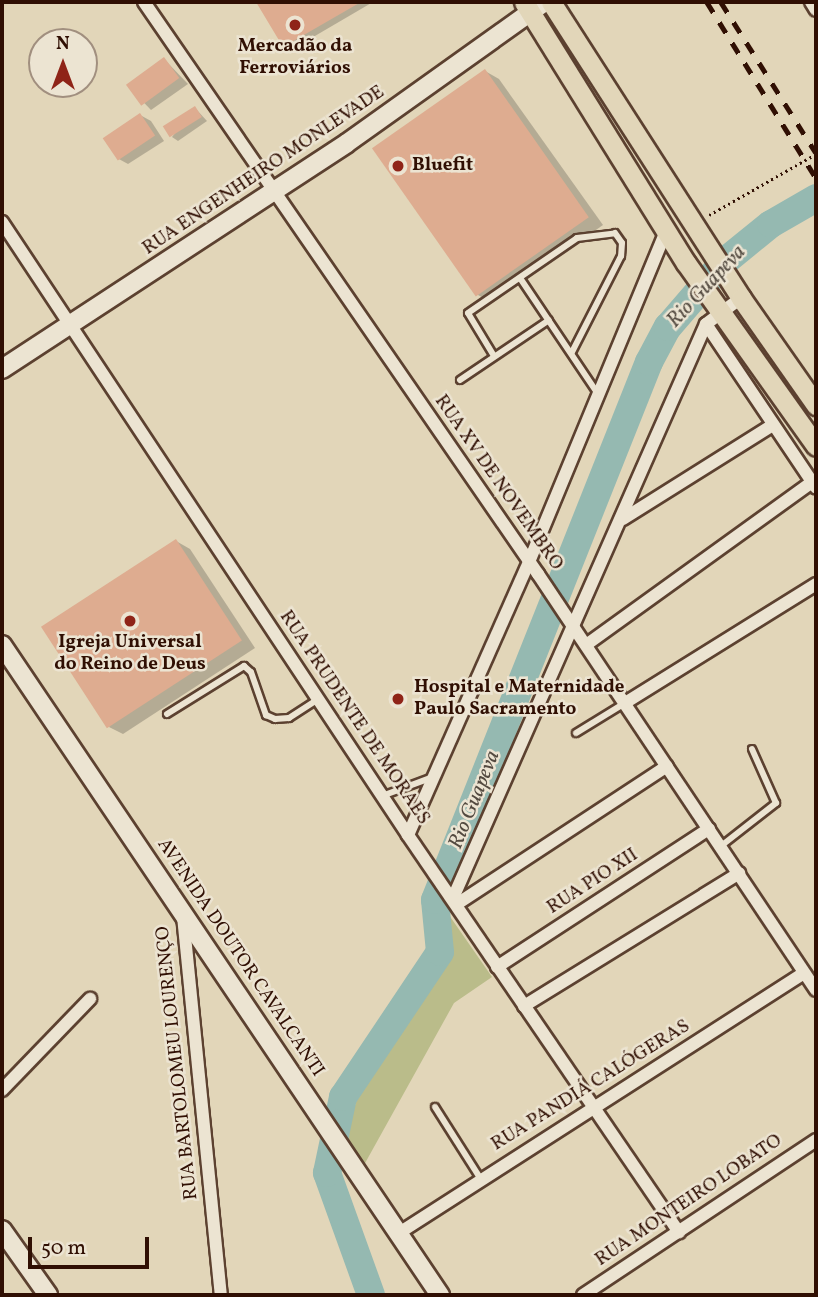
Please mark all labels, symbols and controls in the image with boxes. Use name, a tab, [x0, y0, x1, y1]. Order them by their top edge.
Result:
marker: Mercadão da Ferroviários	[287, 17, 303, 33]
north arrow	[28, 28, 98, 98]
text: N	[56, 31, 70, 57]
place label: Mercadão da Ferroviários	[238, 36, 352, 80]
street label: RUA ENGENHEIRO MONLEVADE	[139, 81, 389, 261]
place label: Bluefit	[412, 155, 473, 177]
marker: Bluefit	[390, 158, 406, 174]
water label: Rio Guapeva	[662, 240, 752, 334]
street label: RUA XV DE NOVEMBRO	[429, 391, 567, 575]
street label: RUA PRUDENTE DE MORAES	[274, 607, 434, 829]
marker: Igreja Universal do Reino de Deus	[122, 613, 138, 629]
place label: Igreja Universal do Reino de Deus	[54, 632, 206, 676]
place label: Hospital e Maternidade Paulo Sacramento	[414, 677, 625, 721]
marker: Hospital e Maternidade Paulo Sacramento	[388, 689, 408, 709]
water label: Rio Guapeva	[444, 747, 506, 853]
street label: AVENIDA DOUTOR CAVALCANTI	[152, 834, 328, 1082]
street label: RUA PIO XII	[543, 844, 643, 920]
street label: RUA BARTOLOMEU LOURENÇO	[152, 925, 204, 1201]
street label: RUA PANDIÁ CALÓGERAS	[488, 1015, 694, 1157]
street label: RUA MONTEIRO LOBATO	[591, 1130, 787, 1272]
scale bar	[32, 1224, 152, 1268]
text: 50 m	[41, 1234, 86, 1263]

